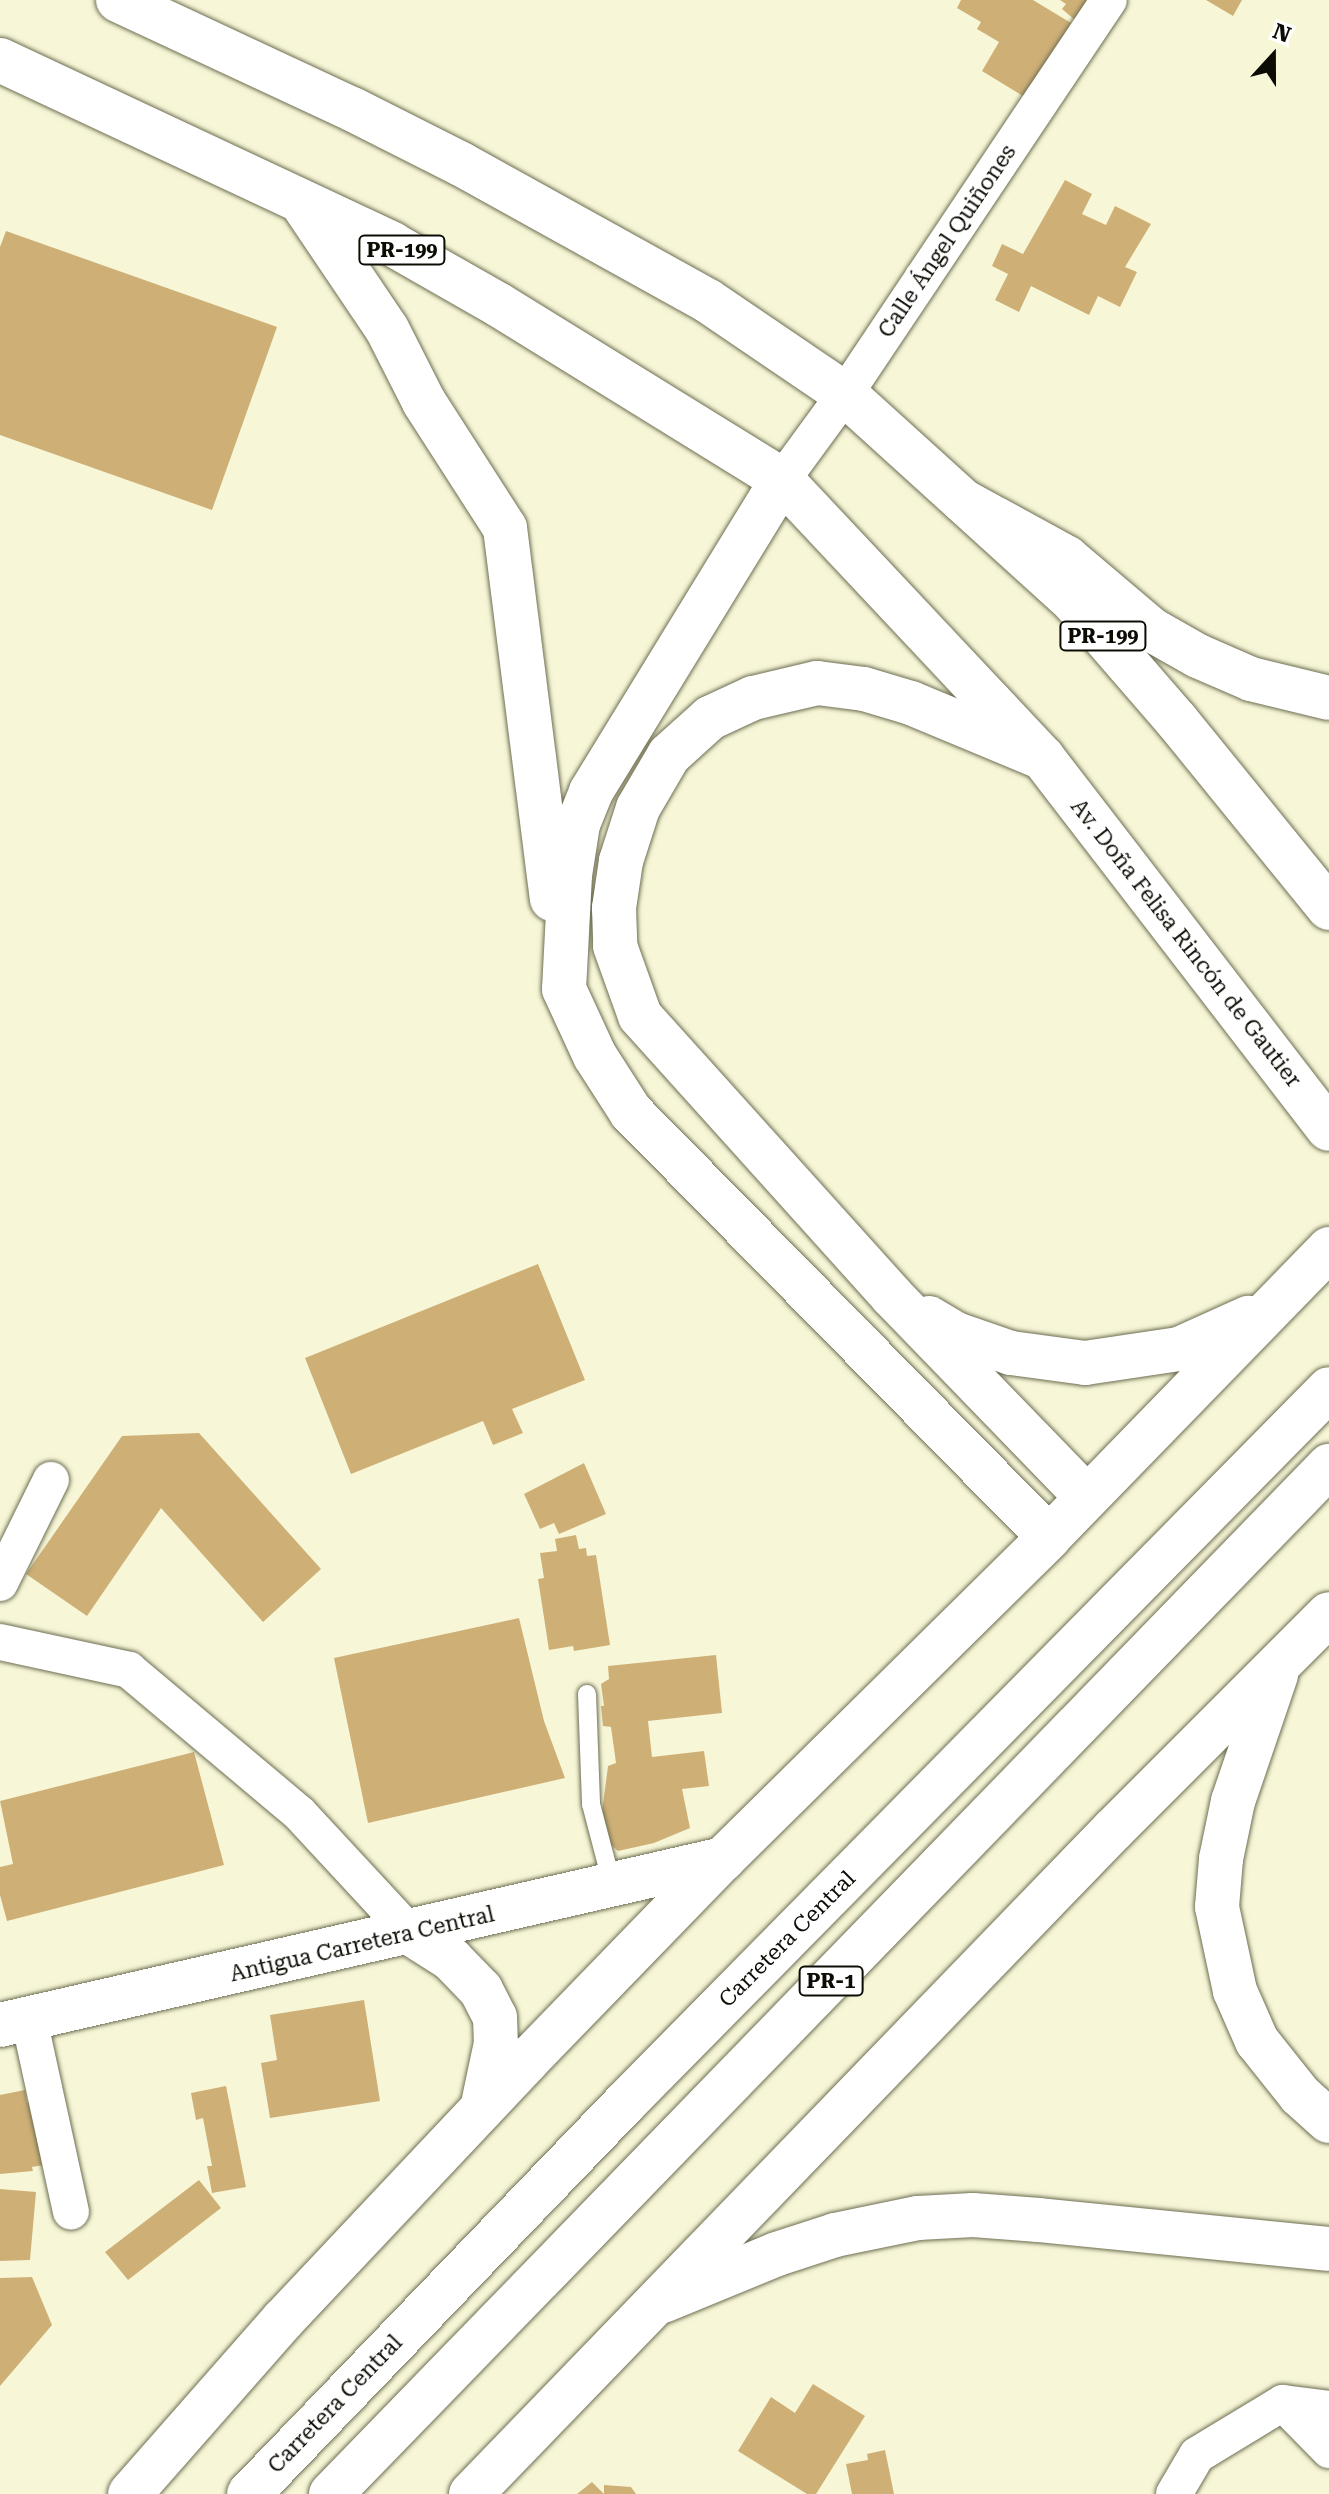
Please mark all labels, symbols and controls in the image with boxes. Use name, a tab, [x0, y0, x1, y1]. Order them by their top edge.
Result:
north arrow	[1233, 16, 1313, 96]
text: N	[1269, 18, 1294, 48]
street label: Calle Ángel Quiñones	[873, 139, 1021, 343]
road number: PR-199	[358, 234, 446, 266]
road number: PR-199	[1059, 620, 1147, 652]
street label: Av. Doña Felisa Rincón de Gautier	[1065, 794, 1307, 1092]
street label: Carretera Central	[713, 1865, 861, 2013]
street label: Antigua Carretera Central	[227, 1901, 497, 1987]
road number: PR-1	[797, 1965, 865, 1997]
street label: Carretera Central	[262, 2329, 408, 2479]

